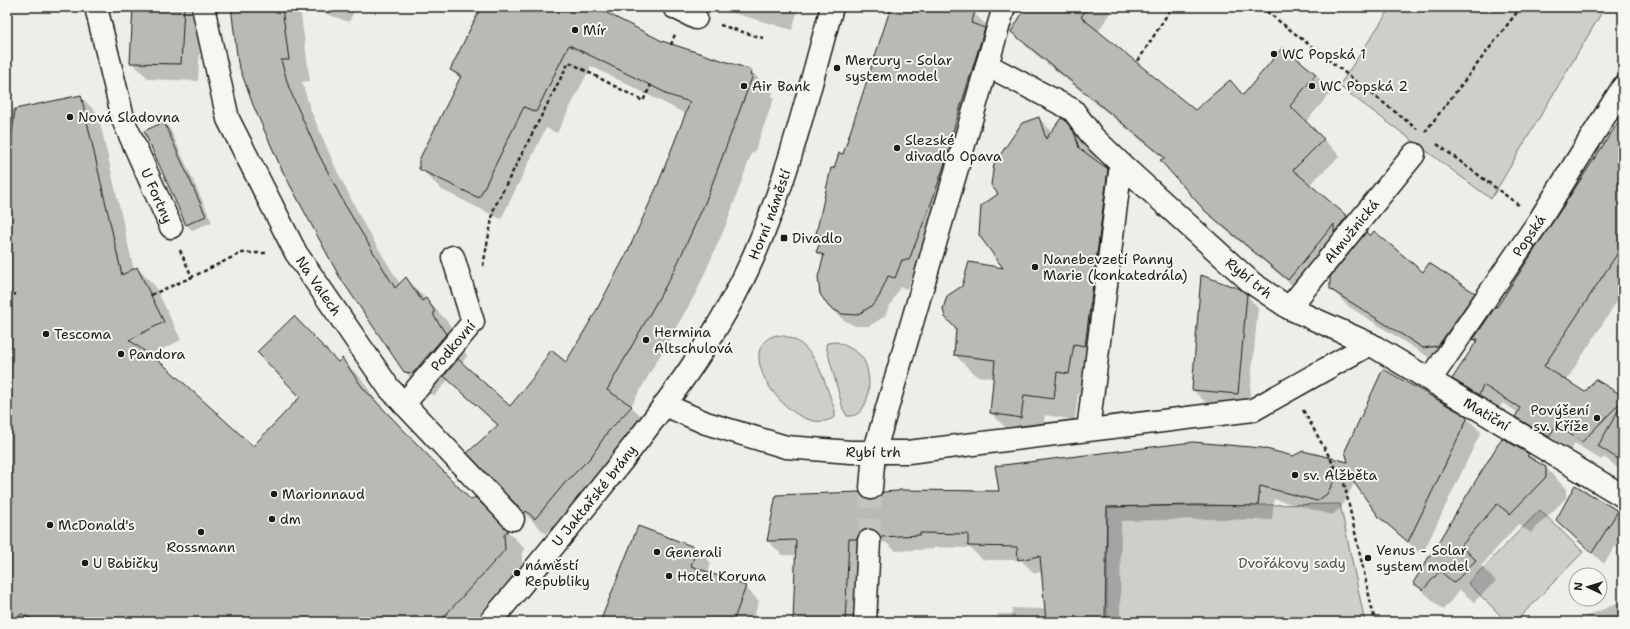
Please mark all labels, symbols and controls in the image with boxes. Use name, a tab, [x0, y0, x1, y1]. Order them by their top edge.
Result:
place label: Mír	[583, 21, 607, 39]
marker: Mír	[570, 25, 580, 35]
place label: WC Popská 1	[1282, 45, 1366, 63]
marker: WC Popská 1	[1269, 49, 1279, 59]
place label: Mercury - Solar system model	[845, 51, 953, 85]
marker: Mercury - Solar system model	[832, 63, 842, 73]
place label: Air Bank	[752, 77, 811, 95]
place label: WC Popská 2	[1320, 77, 1408, 95]
marker: Air Bank	[739, 81, 749, 91]
marker: WC Popská 2	[1307, 81, 1317, 91]
place label: Nová Sladovna	[78, 108, 180, 126]
marker: Nová Sladovna	[65, 112, 75, 122]
place label: Slezské divadlo Opava	[905, 131, 1002, 165]
marker: Slezské divadlo Opava	[892, 143, 902, 153]
street label: U Fortny	[137, 165, 177, 226]
street label: Horní náměstí	[744, 167, 795, 262]
street label: Almužnická	[1320, 195, 1383, 267]
street label: Popská	[1508, 211, 1550, 260]
place label: Divadlo	[792, 229, 842, 247]
marker: Divadlo	[779, 233, 789, 243]
place label: Nanebevzetí Panny Marie (konkatedrála)	[1043, 250, 1187, 284]
street label: Na Valech	[292, 253, 345, 319]
street label: Rybí trh	[1222, 254, 1276, 302]
marker: Nanebevzetí Panny Marie (konkatedrála)	[1030, 262, 1040, 272]
street label: Podkovní	[427, 317, 479, 375]
place label: Hermina Altschulová	[654, 323, 733, 357]
place label: Tescoma	[54, 325, 112, 343]
marker: Tescoma	[41, 329, 51, 339]
marker: Hermina Altschulová	[641, 335, 651, 345]
place label: Pandora	[129, 345, 185, 363]
marker: Pandora	[116, 349, 126, 359]
street label: Matiční	[1460, 393, 1513, 435]
place label: Povýšení sv. Kříže	[1531, 401, 1589, 435]
marker: Povýšení sv. Kříže	[1592, 413, 1602, 423]
street label: U Jaktařské brány	[548, 441, 640, 550]
street label: Rybí trh	[845, 443, 901, 461]
place label: sv. Alžběta	[1303, 466, 1378, 484]
marker: sv. Alžběta	[1290, 470, 1300, 480]
place label: Marionnaud	[282, 485, 365, 503]
marker: Marionnaud	[269, 489, 279, 499]
place label: dm	[280, 510, 301, 528]
marker: dm	[267, 514, 277, 524]
place label: McDonald's	[58, 516, 135, 534]
marker: McDonald's	[45, 520, 55, 530]
marker: Rossmann	[196, 527, 206, 537]
place label: Rossmann	[167, 538, 236, 556]
place label: Venus - Solar system model	[1376, 541, 1470, 575]
place label: Generali	[665, 543, 722, 561]
marker: Generali	[652, 547, 662, 557]
marker: Venus - Solar system model	[1363, 553, 1373, 563]
place label: U Babičky	[93, 554, 158, 572]
park label: Dvořákovy sady	[1238, 554, 1346, 572]
place label: náměstí Republiky	[525, 556, 590, 590]
marker: U Babičky	[80, 558, 90, 568]
place label: Hotel Koruna	[677, 567, 767, 585]
north arrow	[1568, 567, 1608, 607]
marker: náměstí Republiky	[512, 568, 522, 578]
marker: Hotel Koruna	[664, 571, 674, 581]
text: N	[1571, 581, 1586, 591]

